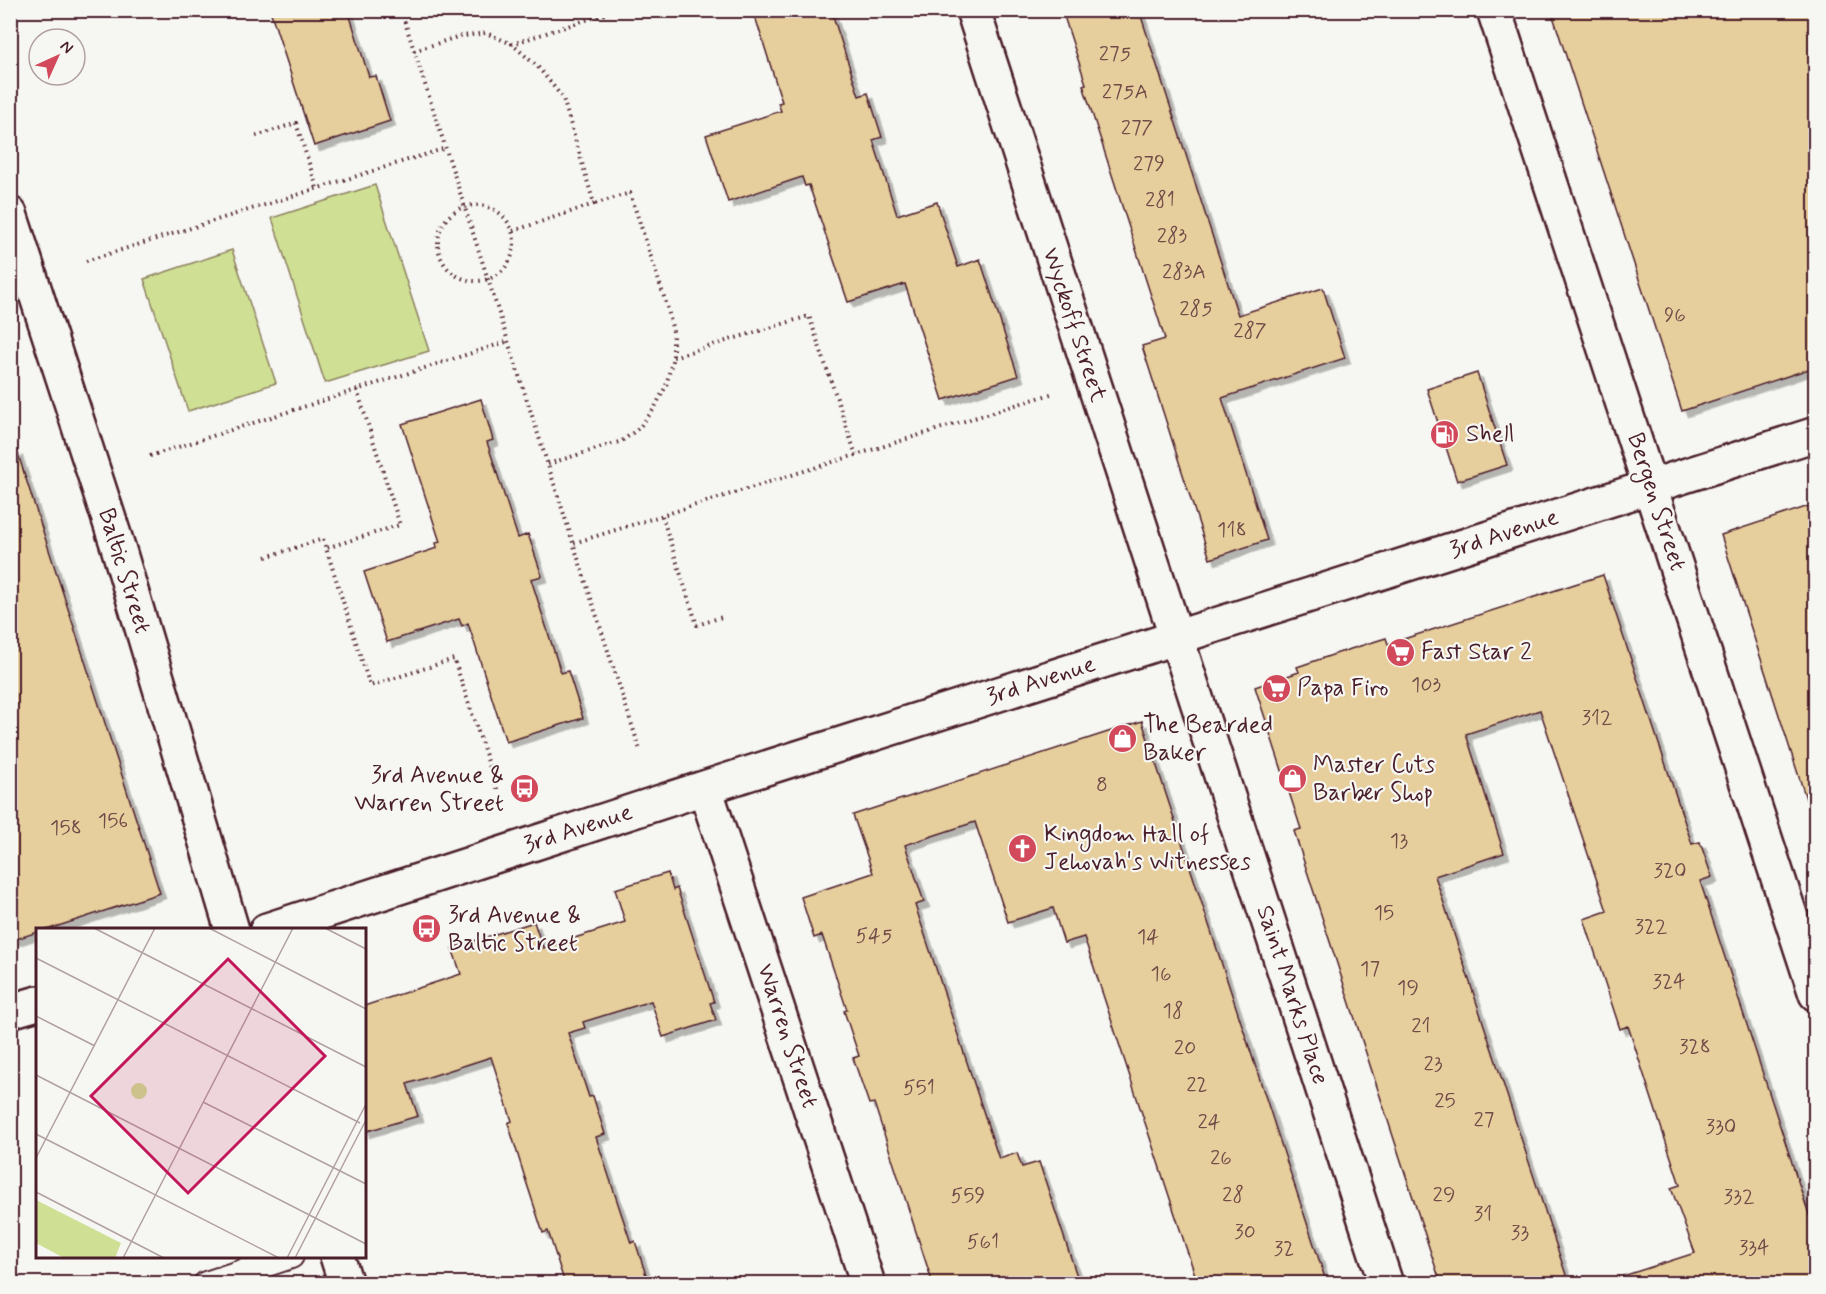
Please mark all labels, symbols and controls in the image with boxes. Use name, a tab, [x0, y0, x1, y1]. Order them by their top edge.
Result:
north arrow	[27, 27, 87, 87]
text: N	[55, 36, 78, 59]
house number: 275	[1099, 40, 1131, 68]
house number: 275A	[1102, 78, 1148, 106]
house number: 277	[1121, 114, 1153, 142]
house number: 279	[1133, 150, 1165, 178]
house number: 281	[1145, 186, 1175, 214]
house number: 283	[1157, 222, 1188, 250]
street label: Wyckoff Street	[1035, 244, 1113, 406]
house number: 283A	[1162, 258, 1206, 286]
house number: 285	[1179, 295, 1213, 323]
house number: 96	[1664, 301, 1686, 329]
house number: 287	[1233, 317, 1267, 345]
fuel station icon: Shell	[1429, 418, 1461, 450]
place label: Shell	[1466, 419, 1514, 450]
street label: Bergen Street	[1617, 429, 1693, 576]
street label: 3rd Avenue	[1446, 502, 1563, 566]
street label: Baltic Street	[90, 504, 158, 638]
house number: 118	[1217, 516, 1247, 544]
supermarket icon: Fast Star 2	[1384, 636, 1416, 668]
place label: Fast Star 2	[1421, 637, 1532, 668]
street label: 3rd Avenue	[983, 649, 1100, 713]
house number: 103	[1411, 671, 1441, 699]
supermarket icon: Papa Firo	[1260, 672, 1292, 704]
place label: Papa Firo	[1297, 673, 1389, 704]
house number: 312	[1581, 704, 1613, 732]
place label: The Bearded Baker	[1143, 710, 1273, 769]
shop icon: The Bearded Baker	[1106, 723, 1138, 755]
place label: Master Cuts Barber Shop	[1313, 750, 1435, 809]
place label: 3rd Avenue & Warren Street	[354, 760, 504, 819]
shop icon: Master Cuts Barber Shop	[1276, 763, 1308, 795]
house number: 8	[1096, 771, 1108, 799]
bus stop icon: 3rd Avenue & Warren Street	[509, 773, 541, 805]
street label: 3rd Avenue	[520, 797, 637, 861]
house number: 156	[98, 807, 128, 835]
house number: 158	[50, 814, 82, 842]
place label: Kingdom Hall of Jehovah's Witnesses	[1044, 819, 1251, 878]
house number: 13	[1390, 827, 1408, 855]
church icon: Kingdom Hall of Jehovah's Witnesses	[1007, 832, 1039, 864]
house number: 320	[1653, 857, 1687, 885]
house number: 15	[1374, 899, 1394, 927]
place label: 3rd Avenue & Baltic Street	[448, 900, 581, 959]
street label: Saint Marks Place	[1248, 901, 1336, 1089]
bus stop icon: 3rd Avenue & Baltic Street	[411, 913, 443, 945]
house number: 322	[1634, 913, 1668, 941]
house number: 545	[855, 922, 893, 950]
house number: 14	[1137, 923, 1159, 951]
inset map	[36, 928, 366, 1258]
house number: 17	[1360, 955, 1380, 983]
street label: Warren Street	[749, 960, 825, 1112]
house number: 16	[1151, 960, 1172, 988]
house number: 324	[1653, 968, 1685, 996]
house number: 19	[1397, 974, 1419, 1002]
house number: 18	[1163, 997, 1183, 1025]
house number: 21	[1411, 1012, 1431, 1040]
house number: 328	[1679, 1033, 1711, 1061]
house number: 20	[1174, 1034, 1196, 1062]
house number: 23	[1423, 1050, 1443, 1078]
house number: 22	[1186, 1071, 1208, 1099]
house number: 551	[903, 1074, 935, 1102]
house number: 25	[1434, 1087, 1456, 1115]
house number: 27	[1474, 1106, 1494, 1134]
house number: 24	[1197, 1108, 1221, 1136]
house number: 330	[1706, 1113, 1737, 1141]
house number: 26	[1210, 1144, 1232, 1172]
house number: 28	[1222, 1181, 1244, 1209]
house number: 29	[1433, 1181, 1455, 1209]
house number: 559	[951, 1182, 985, 1210]
house number: 332	[1724, 1183, 1754, 1211]
house number: 31	[1474, 1200, 1492, 1228]
house number: 30	[1234, 1218, 1256, 1246]
house number: 33	[1511, 1219, 1529, 1247]
house number: 561	[967, 1228, 999, 1256]
house number: 334	[1739, 1234, 1769, 1262]
house number: 32	[1274, 1235, 1294, 1263]

